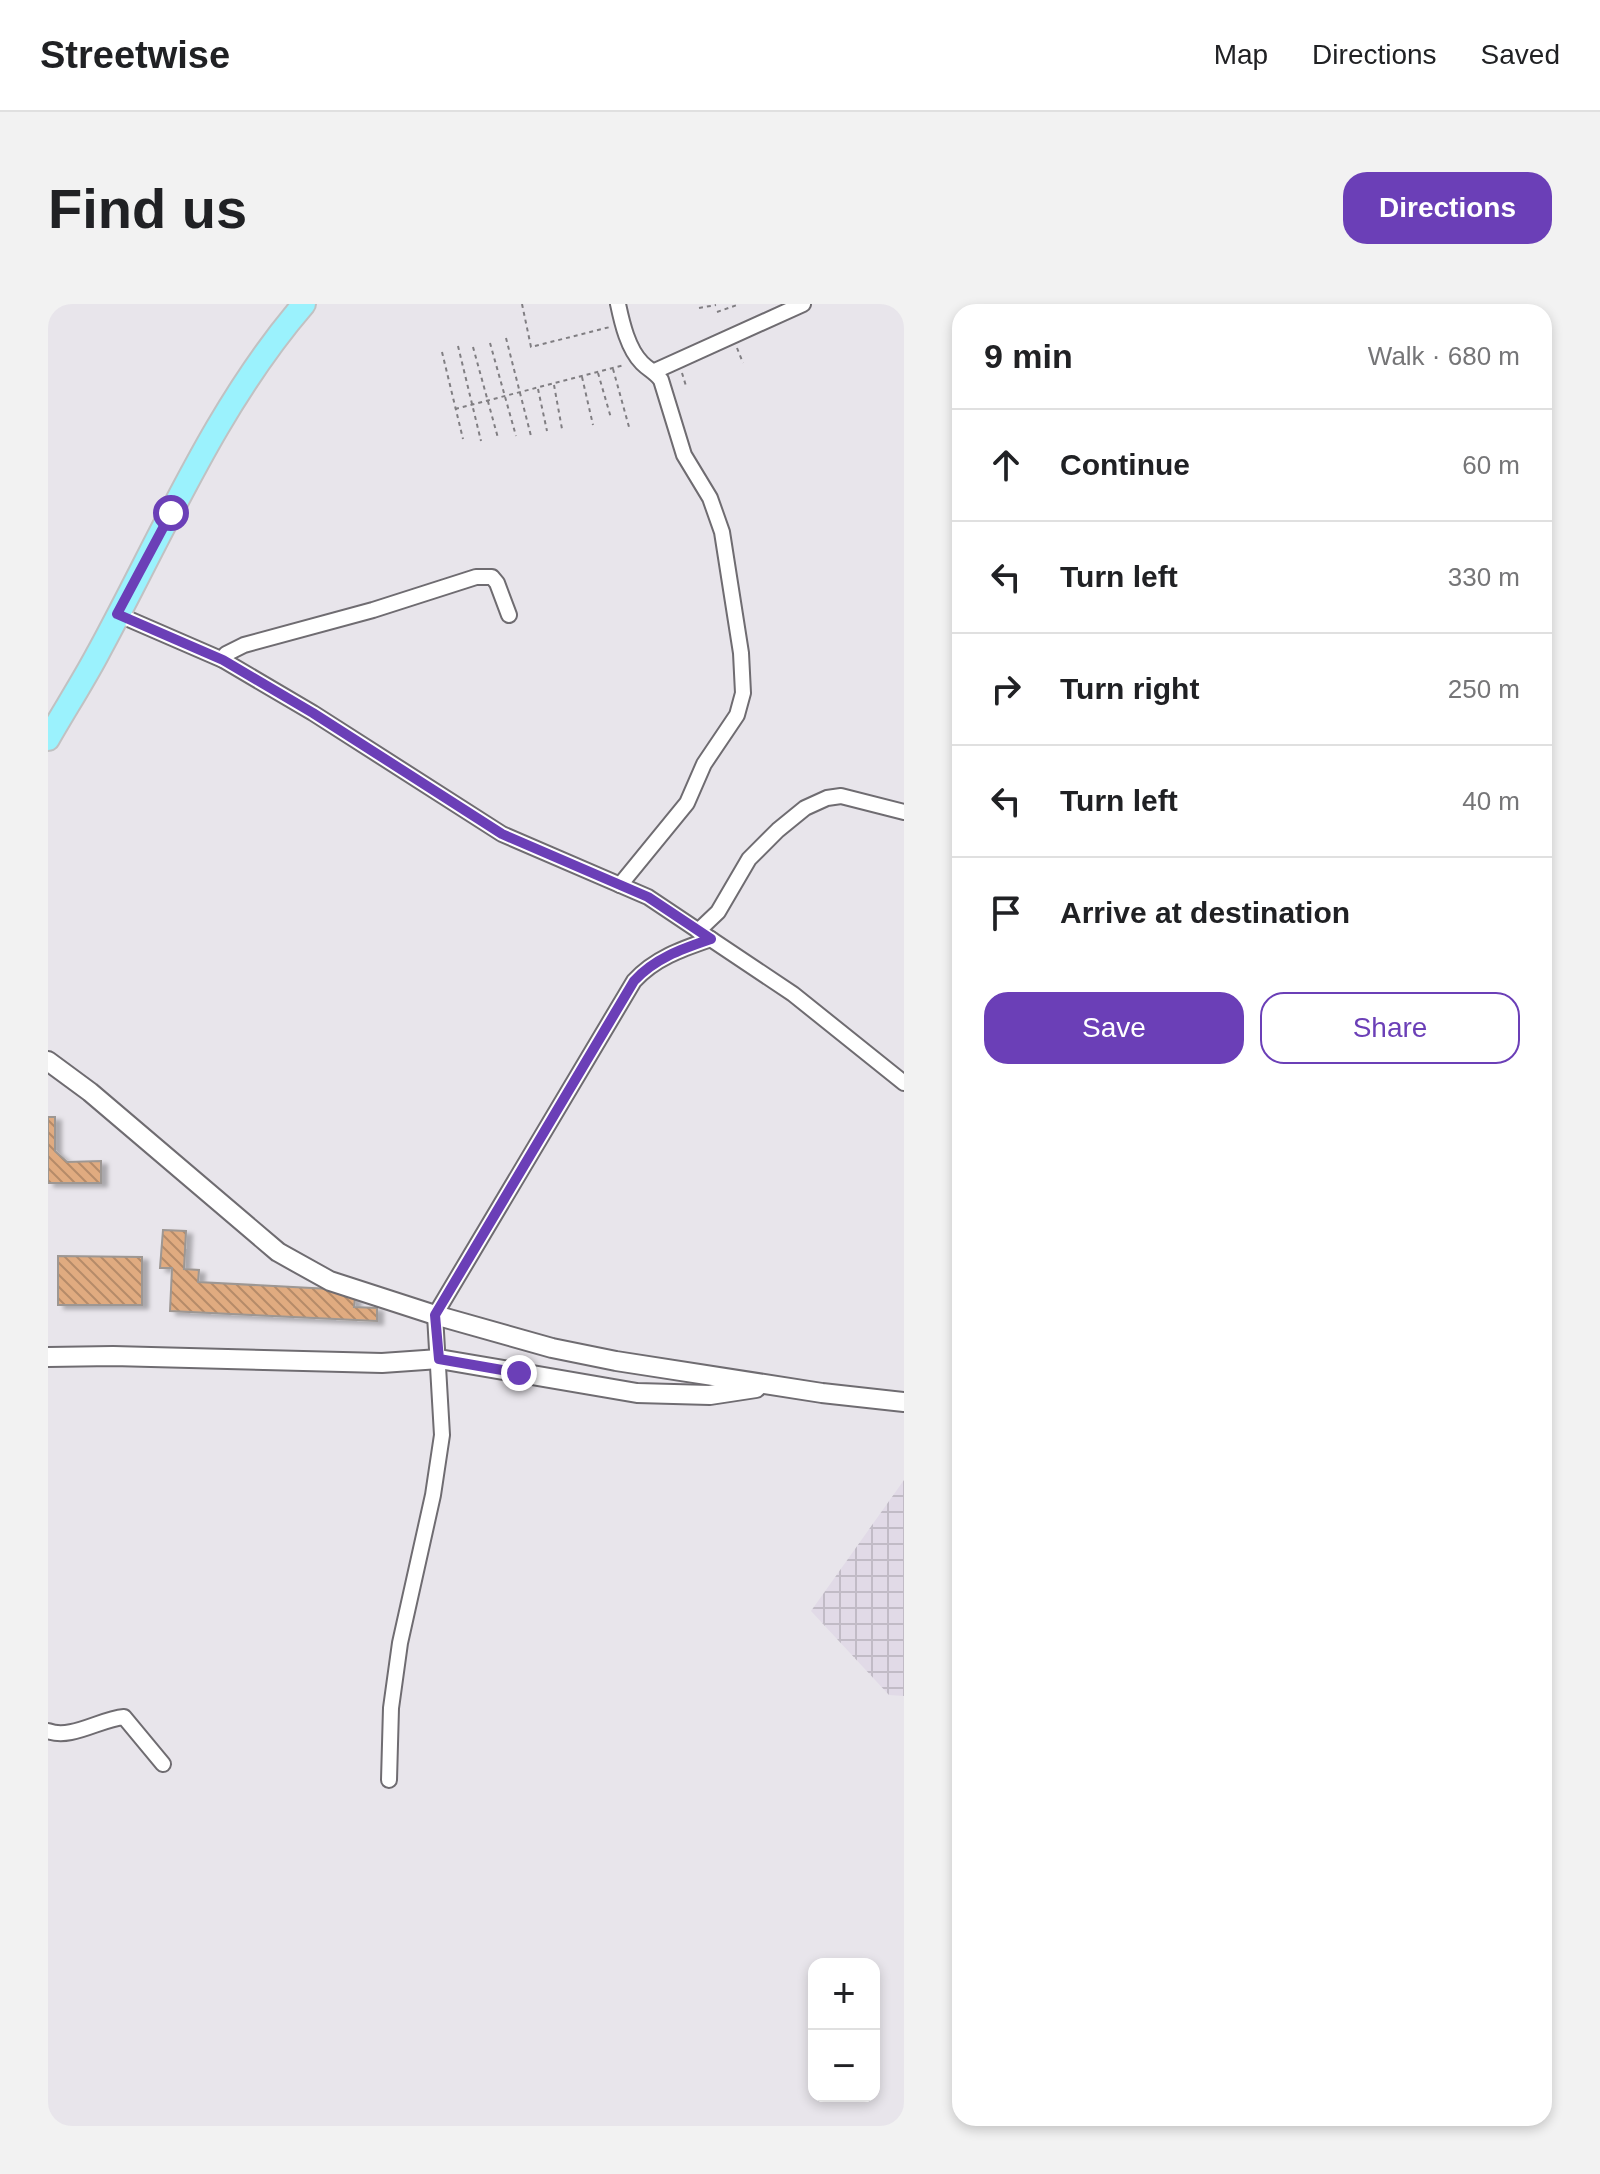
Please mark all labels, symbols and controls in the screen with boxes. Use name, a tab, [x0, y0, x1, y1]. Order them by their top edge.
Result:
text: Streetwise	[40, 34, 230, 76]
text: Map	[1214, 39, 1268, 70]
text: Directions	[1312, 39, 1437, 70]
text: Saved	[1481, 39, 1560, 70]
button: Directions	[1343, 172, 1552, 244]
text: Find us	[48, 177, 247, 240]
text: 9 min	[984, 337, 1073, 375]
text: Walk · 680 m	[1368, 341, 1520, 371]
icon: ahead	[984, 443, 1028, 487]
text: Continue	[1060, 448, 1190, 481]
text: 60 m	[1462, 450, 1520, 480]
route start	[153, 495, 189, 531]
icon: left	[984, 555, 1028, 599]
text: Turn left	[1060, 560, 1178, 593]
text: 330 m	[1448, 562, 1520, 592]
icon: right	[984, 667, 1028, 711]
text: Turn right	[1060, 672, 1199, 705]
text: 250 m	[1448, 674, 1520, 704]
icon: left	[984, 779, 1028, 823]
text: Turn left	[1060, 784, 1178, 817]
text: 40 m	[1462, 786, 1520, 816]
icon: arrive	[984, 891, 1028, 935]
text: Arrive at destination	[1060, 896, 1350, 929]
button: Save	[984, 992, 1244, 1064]
button: Share	[1260, 992, 1520, 1064]
route end	[501, 1355, 537, 1391]
map controls	[808, 1958, 880, 2102]
button: +	[808, 1958, 880, 2030]
button: −	[808, 2030, 880, 2102]

